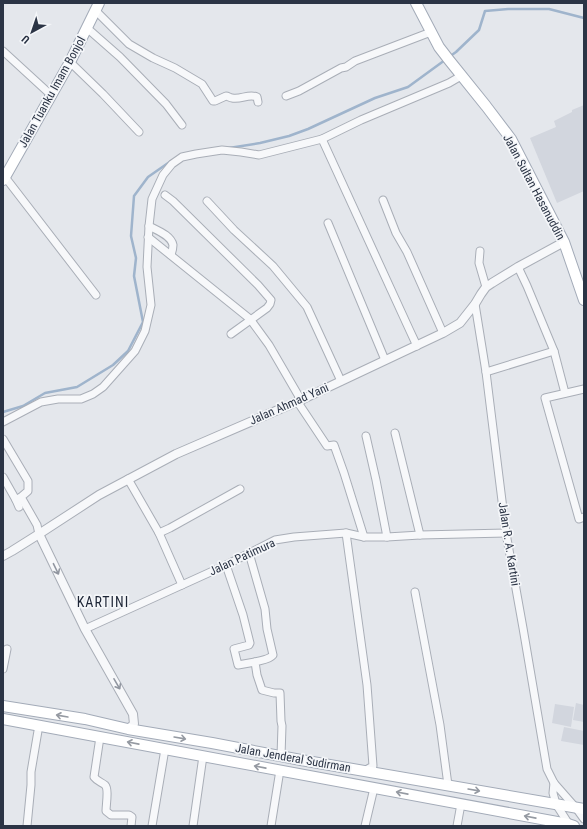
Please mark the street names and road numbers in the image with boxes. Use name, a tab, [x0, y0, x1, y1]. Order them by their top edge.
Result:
street label: Jalan Tuanku Imam Bonjol	[16, 34, 88, 150]
street label: Jalan Sultan Hasanuddin	[500, 132, 568, 242]
street label: Jalan Ahmad Yani	[247, 380, 331, 428]
street label: Jalan R. A. Kartini	[495, 501, 523, 587]
street label: Jalan Patimura	[207, 535, 277, 578]
street label: Jalan Jenderal Sudirman	[234, 741, 352, 775]

